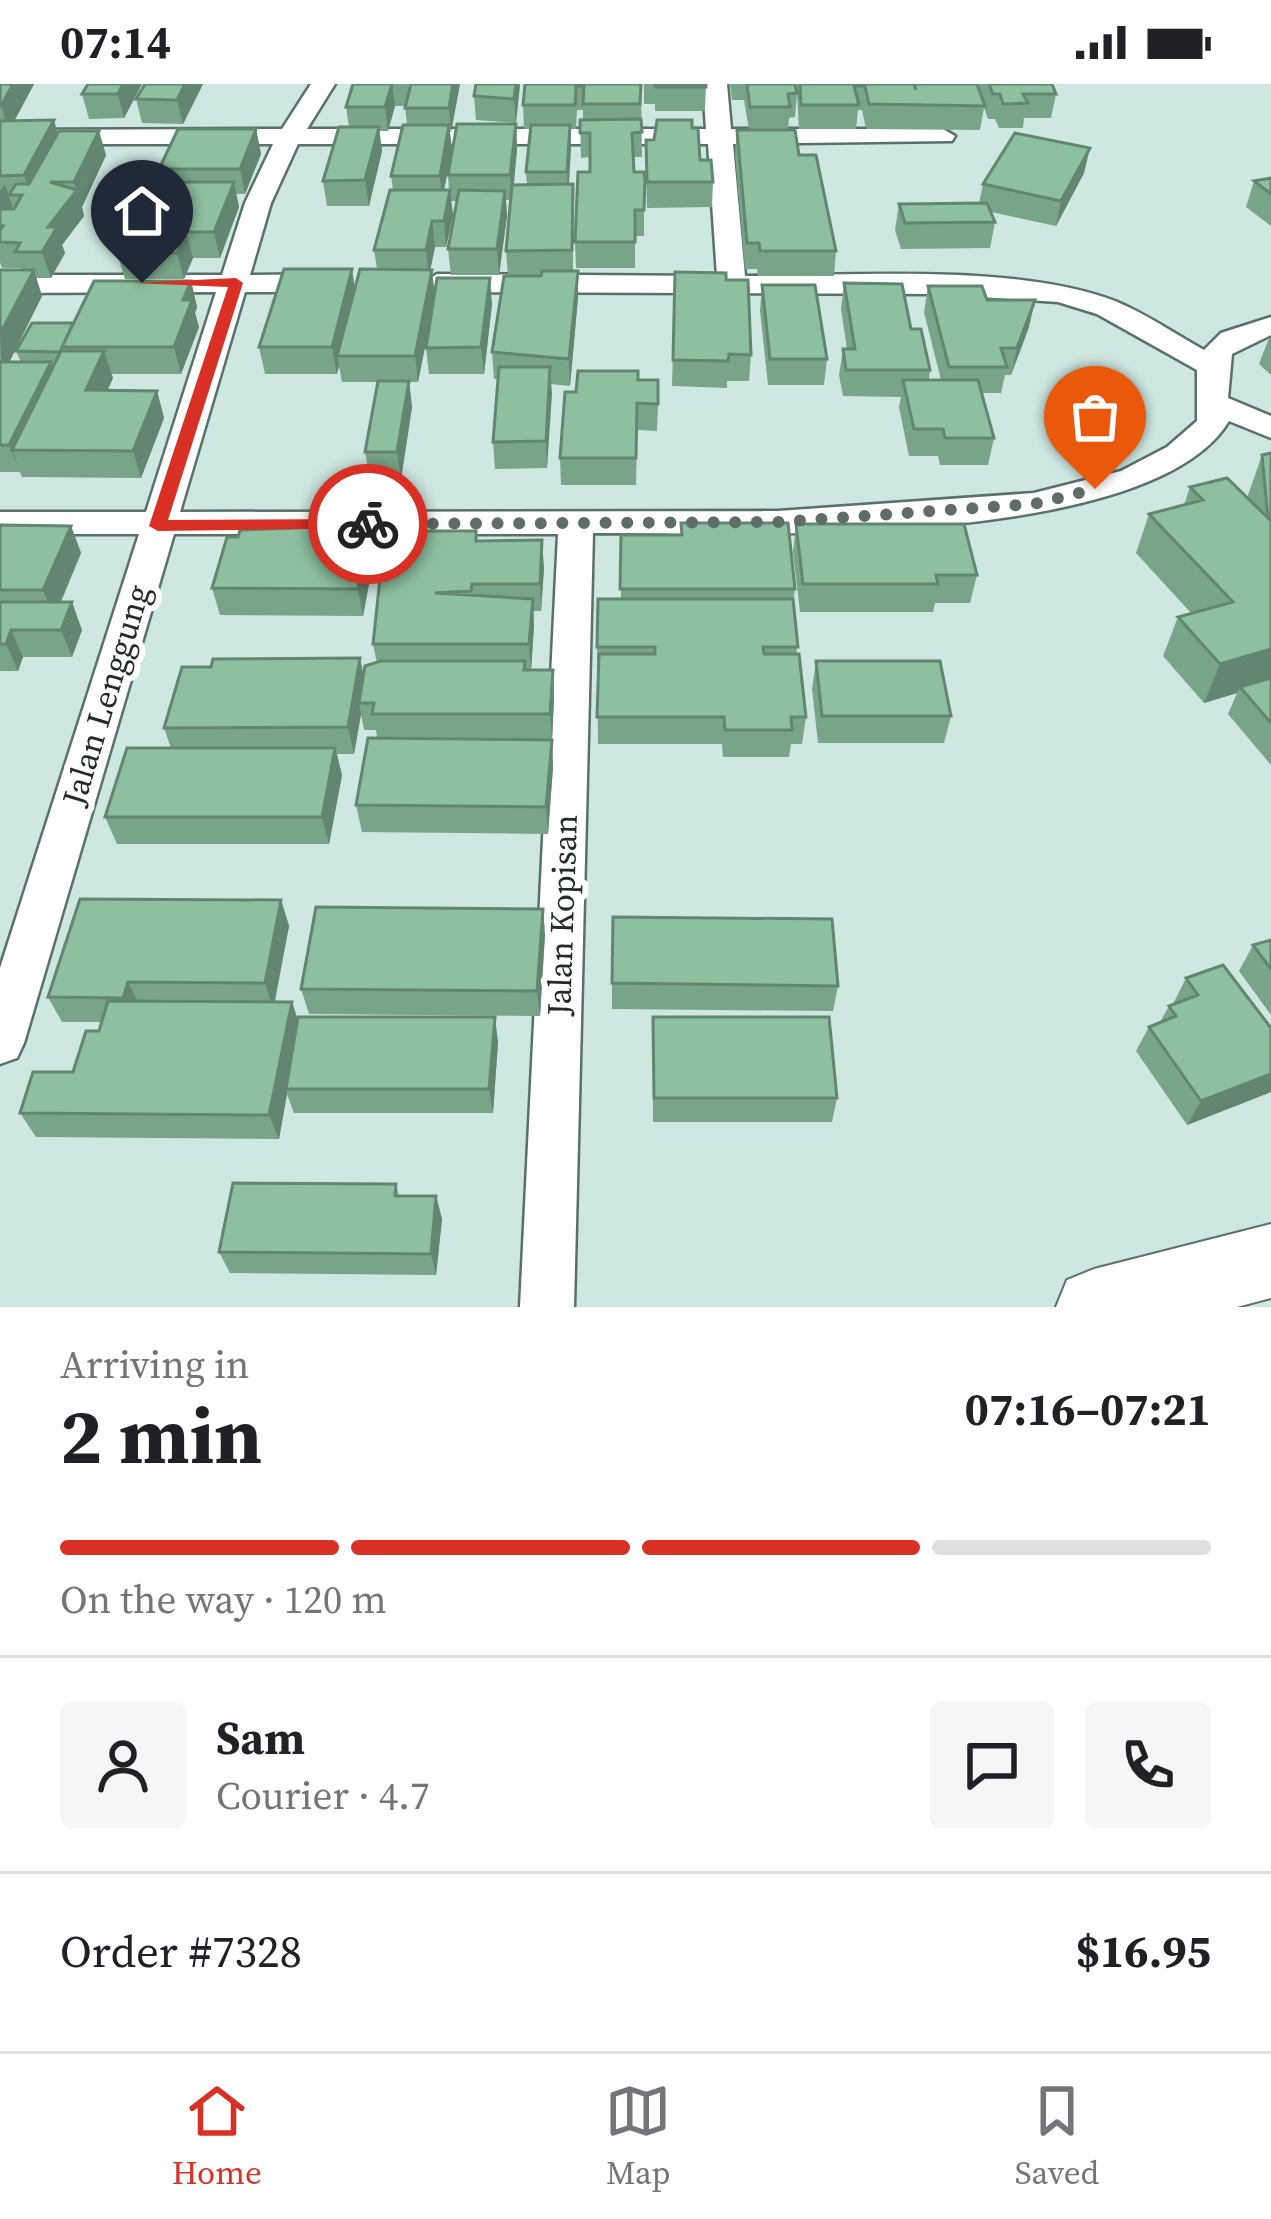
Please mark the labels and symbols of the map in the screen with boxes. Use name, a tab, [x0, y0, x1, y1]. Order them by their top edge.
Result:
pin	[91, 160, 193, 283]
pin	[1044, 366, 1146, 489]
courier	[308, 464, 428, 584]
street label: Jalan Lenggung	[51, 579, 161, 812]
street label: Jalan Kopisan	[536, 814, 588, 1017]

